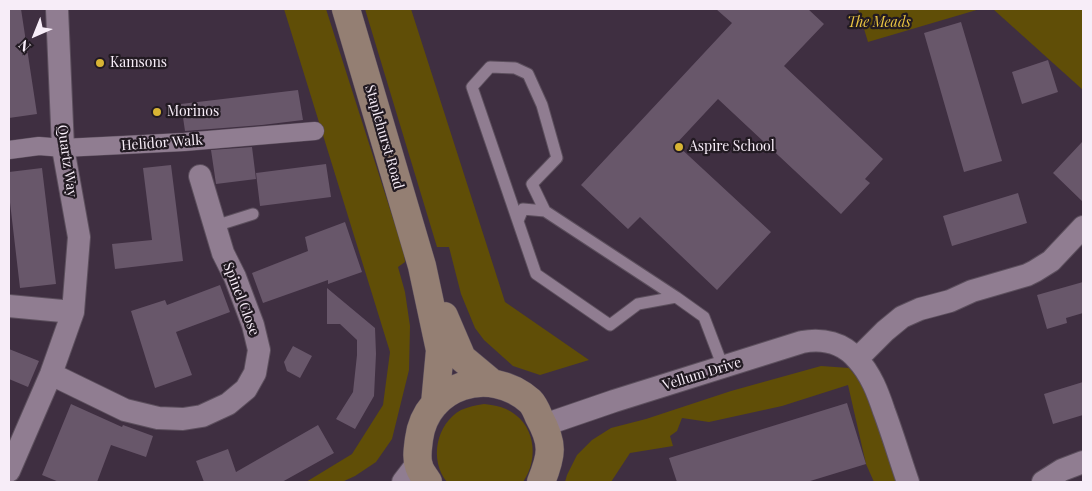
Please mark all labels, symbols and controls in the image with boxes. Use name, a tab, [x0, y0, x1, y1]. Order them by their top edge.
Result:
north arrow	[10, 10, 60, 60]
park label: The Meads	[847, 15, 911, 31]
text: N	[14, 36, 34, 57]
place label: Kamsons	[110, 55, 167, 71]
marker: Kamsons	[94, 57, 106, 69]
street label: Staplehurst Road	[361, 83, 407, 191]
place label: Morinos	[167, 104, 219, 120]
marker: Morinos	[151, 106, 163, 118]
street label: Quartz Way	[54, 124, 80, 198]
street label: Helidor Walk	[121, 132, 203, 154]
place label: Aspire School	[689, 139, 775, 155]
marker: Aspire School	[673, 141, 685, 153]
street label: Spinel Close	[219, 260, 263, 338]
street label: Vellum Drive	[661, 354, 743, 394]

